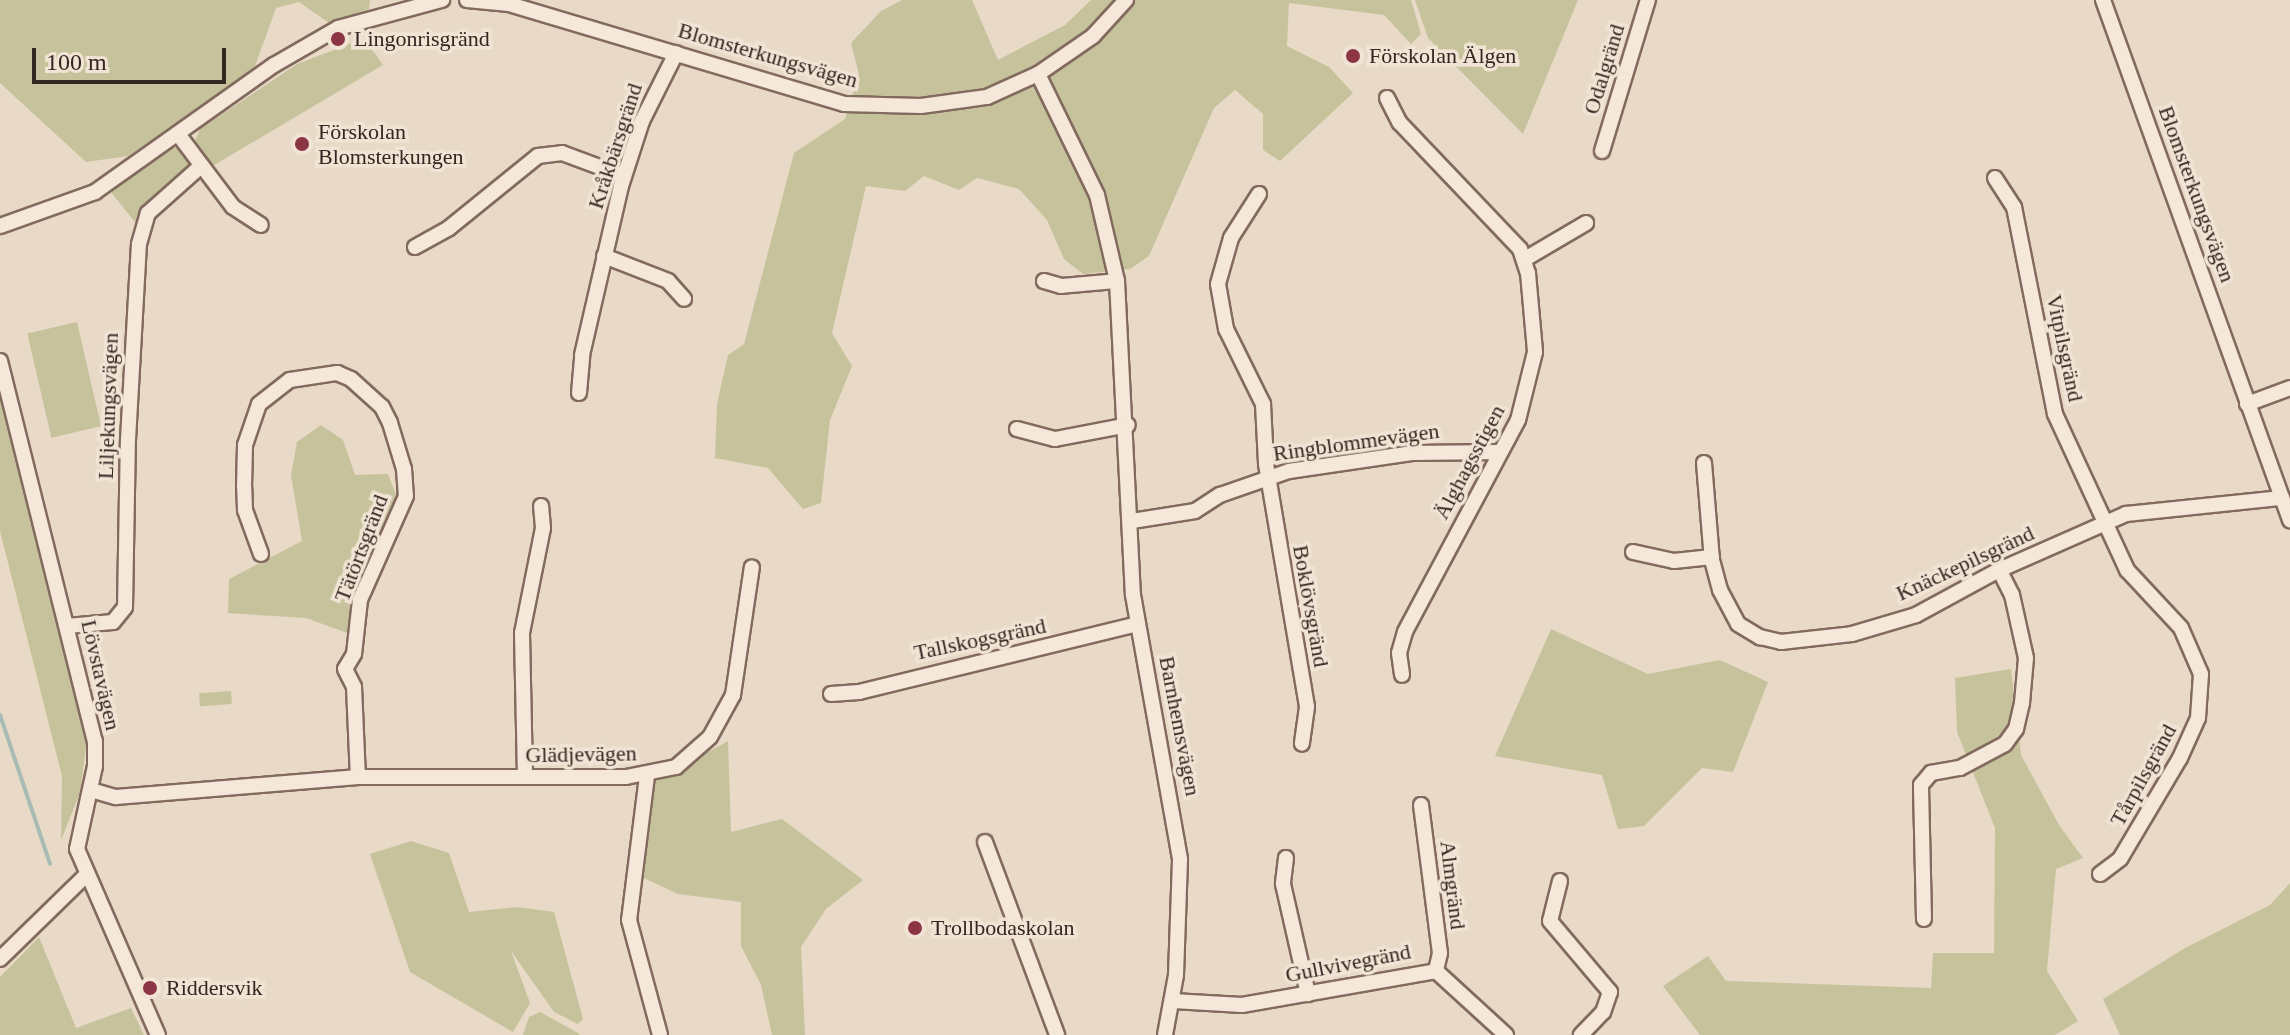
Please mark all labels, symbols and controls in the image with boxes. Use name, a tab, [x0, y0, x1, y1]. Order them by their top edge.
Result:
street label: Blomsterkungsvägen	[675, 17, 861, 93]
street label: Odalgränd	[1578, 21, 1630, 117]
place label: Lingonrisgränd	[354, 26, 490, 52]
marker: Lingonrisgränd	[329, 30, 347, 48]
scale bar	[36, 32, 230, 82]
place label: Förskolan Älgen	[1369, 43, 1516, 69]
marker: Förskolan Älgen	[1344, 47, 1362, 65]
text: 100 m	[46, 49, 107, 75]
street label: Kråkbärsgränd	[582, 80, 648, 212]
street label: Blomsterkungsvägen	[2153, 102, 2241, 286]
place label: Förskolan Blomsterkungen	[318, 118, 463, 170]
marker: Förskolan Blomsterkungen	[293, 135, 311, 153]
street label: Vitpilsgränd	[2041, 292, 2089, 404]
street label: Liljekungsvägen	[92, 332, 124, 480]
street label: Älghagsstigen	[1428, 400, 1510, 524]
street label: Ringblommevägen	[1271, 417, 1441, 467]
street label: Tätörtsgränd	[329, 491, 393, 605]
street label: Knäckepilsgränd	[1892, 520, 2038, 606]
street label: Boklövsgränd	[1287, 543, 1335, 669]
street label: Tallskogsgränd	[912, 612, 1048, 666]
street label: Lövstavägen	[75, 617, 127, 733]
street label: Barnhemsvägen	[1154, 654, 1206, 798]
street label: Tårpilsgränd	[2104, 719, 2182, 831]
street label: Glädjevägen	[525, 740, 637, 768]
street label: Almgränd	[1434, 839, 1472, 931]
place label: Trollbodaskolan	[931, 915, 1074, 941]
marker: Trollbodaskolan	[906, 919, 924, 937]
street label: Gullvivegränd	[1283, 938, 1413, 988]
place label: Riddersvik	[166, 975, 263, 1001]
marker: Riddersvik	[141, 979, 159, 997]

